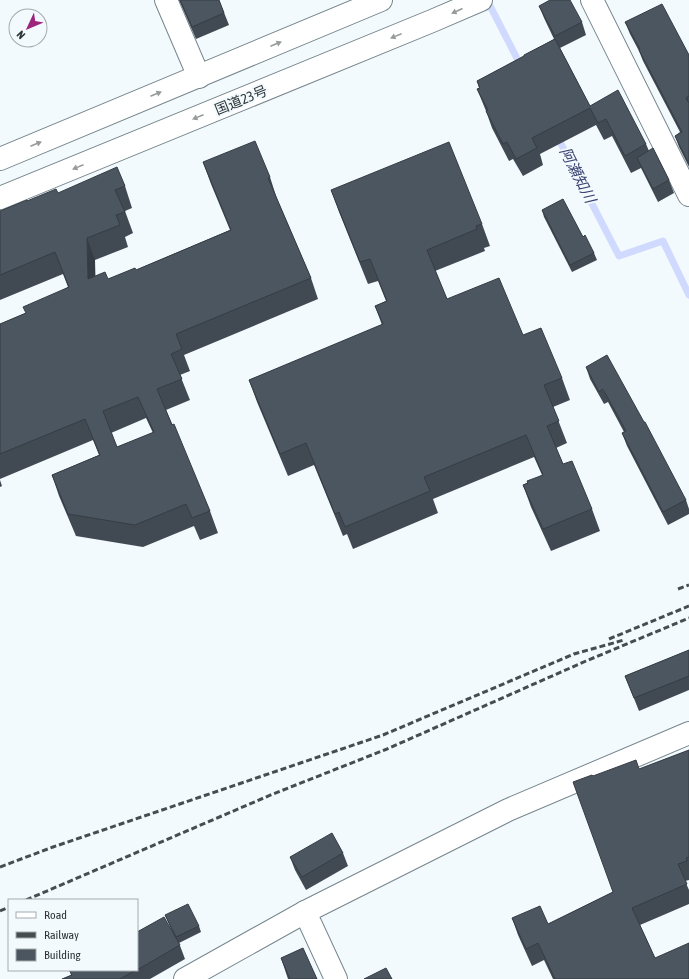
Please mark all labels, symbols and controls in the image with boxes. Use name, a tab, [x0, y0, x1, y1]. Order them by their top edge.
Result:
north arrow	[8, 8, 48, 48]
one-way arrow	[451, 8, 462, 14]
text: N	[14, 28, 27, 41]
one-way arrow	[390, 34, 402, 40]
one-way arrow	[270, 41, 281, 47]
street label: 国道23号	[212, 82, 270, 118]
one-way arrow	[150, 91, 162, 98]
one-way arrow	[192, 115, 204, 121]
one-way arrow	[30, 141, 42, 148]
water label: 阿瀬知川	[557, 144, 600, 207]
one-way arrow	[71, 164, 83, 170]
legend	[8, 899, 138, 971]
text: Road	[44, 908, 67, 922]
text: Railway	[44, 928, 79, 942]
text: Building	[44, 948, 82, 962]

